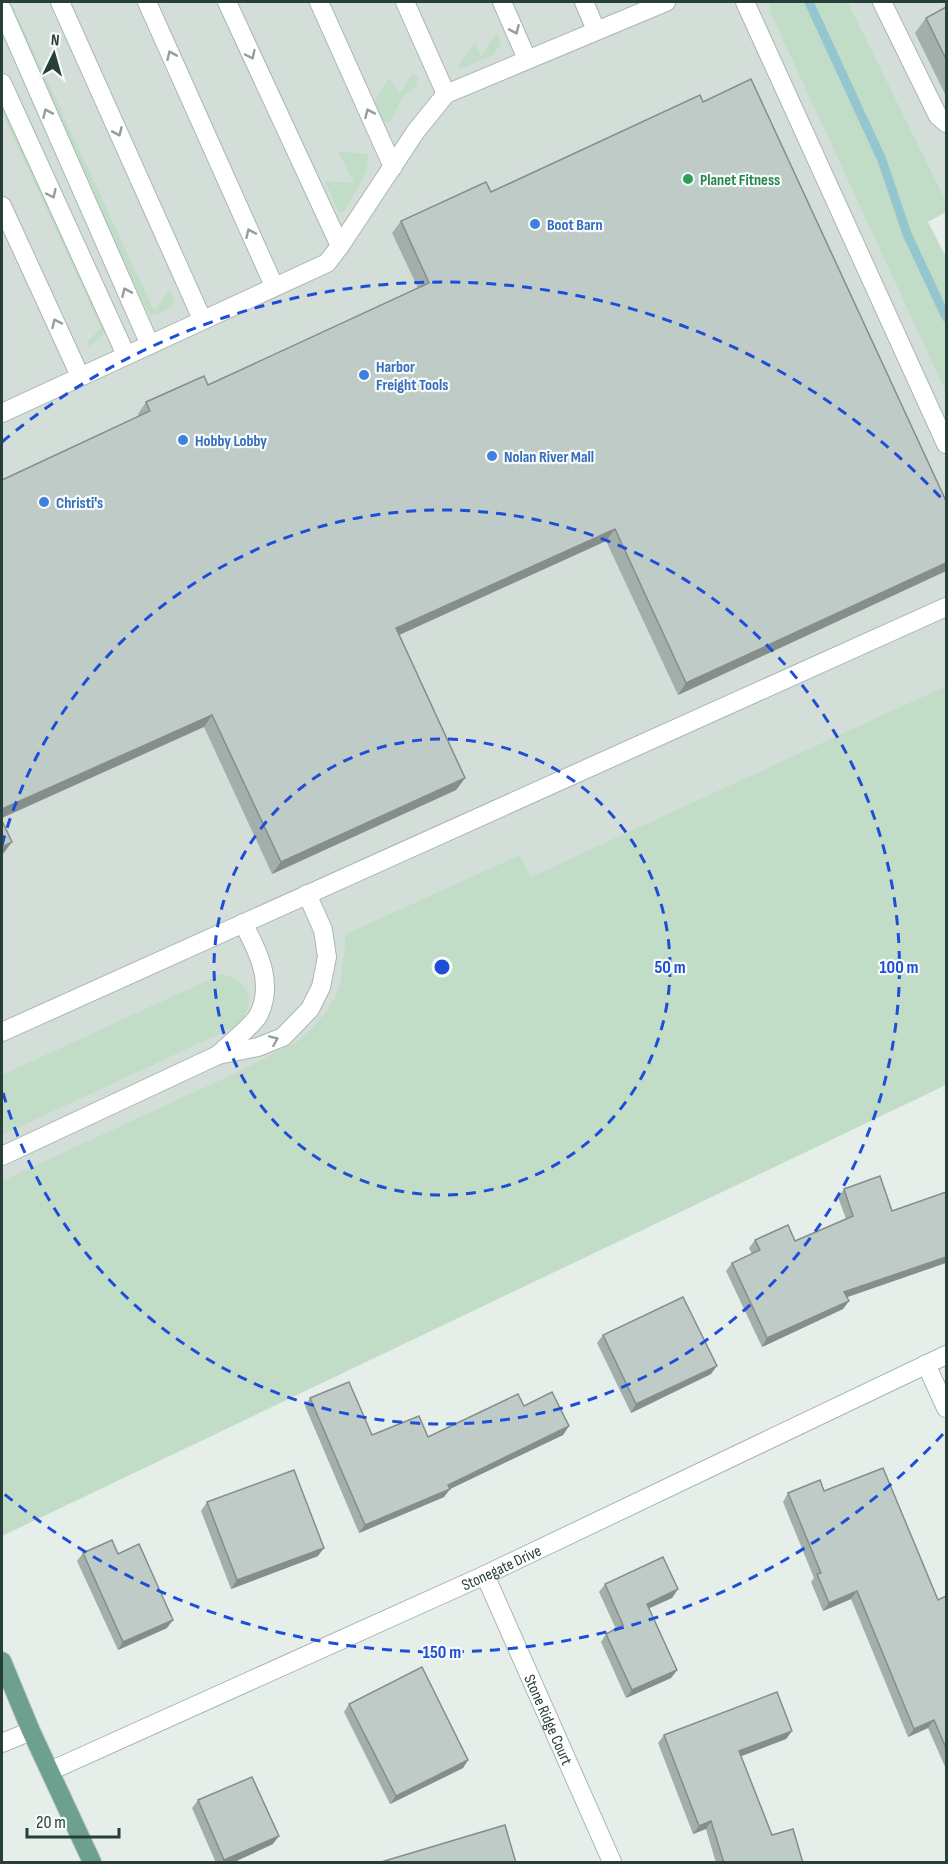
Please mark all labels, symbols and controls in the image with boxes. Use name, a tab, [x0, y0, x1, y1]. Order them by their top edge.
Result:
north arrow	[24, 24, 84, 84]
one-way arrow	[508, 24, 520, 35]
text: N	[50, 31, 60, 50]
one-way arrow	[244, 48, 256, 59]
one-way arrow	[166, 51, 178, 62]
one-way arrow	[43, 109, 55, 120]
one-way arrow	[364, 109, 376, 120]
one-way arrow	[111, 125, 123, 136]
place label: Planet Fitness	[700, 171, 780, 190]
marker: Planet Fitness	[681, 172, 695, 186]
one-way arrow	[45, 187, 57, 198]
place label: Boot Barn	[547, 216, 603, 235]
marker: Boot Barn	[528, 217, 542, 231]
one-way arrow	[246, 228, 258, 239]
one-way arrow	[121, 287, 133, 298]
one-way arrow	[51, 318, 63, 329]
place label: Harbor Freight Tools	[376, 358, 448, 395]
marker: Harbor Freight Tools	[357, 368, 371, 382]
place label: Hobby Lobby	[195, 432, 267, 451]
marker: Hobby Lobby	[176, 433, 190, 447]
place label: Nolan River Mall	[504, 448, 594, 467]
marker: Nolan River Mall	[485, 449, 499, 463]
place label: Christi's	[56, 494, 103, 513]
marker: Christi's	[37, 495, 51, 509]
centre of rings	[432, 957, 452, 977]
text: 50 m	[654, 957, 686, 978]
text: 100 m	[880, 957, 919, 978]
one-way arrow	[268, 1035, 279, 1047]
street label: Stonegate Drive	[459, 1542, 545, 1595]
text: 150 m	[423, 1642, 461, 1663]
street label: Stone Ridge Court	[519, 1672, 576, 1768]
scale bar	[27, 1801, 118, 1839]
text: 20 m	[36, 1812, 66, 1833]

